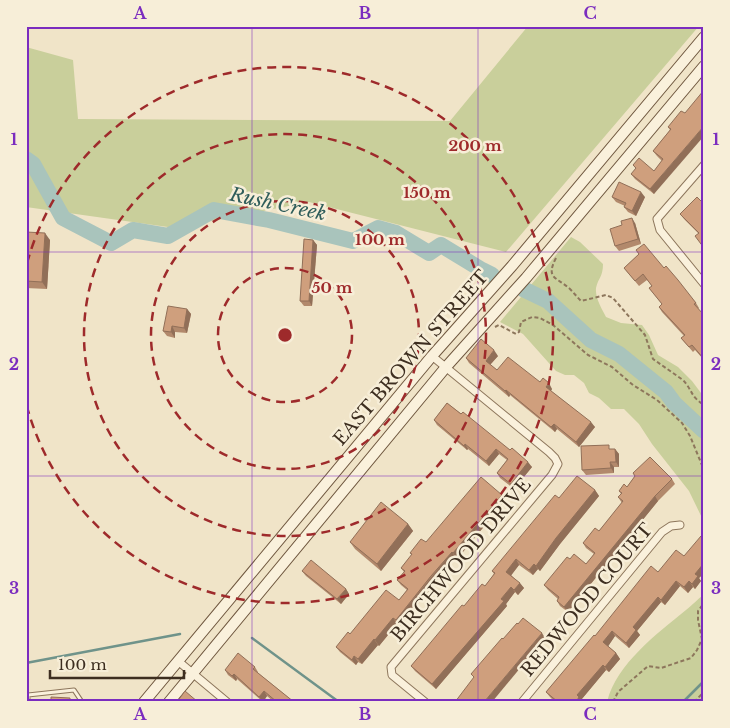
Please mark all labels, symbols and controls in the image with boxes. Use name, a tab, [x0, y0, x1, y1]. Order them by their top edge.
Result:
text: A	[133, 3, 148, 23]
text: B	[359, 3, 372, 23]
text: C	[583, 3, 597, 23]
text: 1	[11, 129, 18, 149]
text: 1	[713, 129, 720, 149]
text: 200 m	[449, 136, 502, 155]
water label: Rush Creek	[227, 182, 328, 225]
text: 150 m	[403, 183, 451, 202]
text: 100 m	[355, 230, 405, 249]
street label: EAST BROWN STREET	[329, 266, 493, 450]
text: 50 m	[312, 278, 353, 297]
centre of rings	[276, 326, 294, 344]
text: 2	[9, 354, 19, 374]
text: 2	[711, 354, 721, 374]
street label: BIRCHWOOD DRIVE	[386, 474, 536, 646]
street label: REDWOOD COURT	[517, 519, 658, 681]
text: 3	[9, 578, 19, 598]
text: 3	[711, 578, 721, 598]
scale bar	[50, 648, 184, 680]
text: 100 m	[58, 655, 107, 674]
text: A	[133, 704, 148, 724]
text: B	[359, 704, 372, 724]
text: C	[583, 704, 597, 724]

